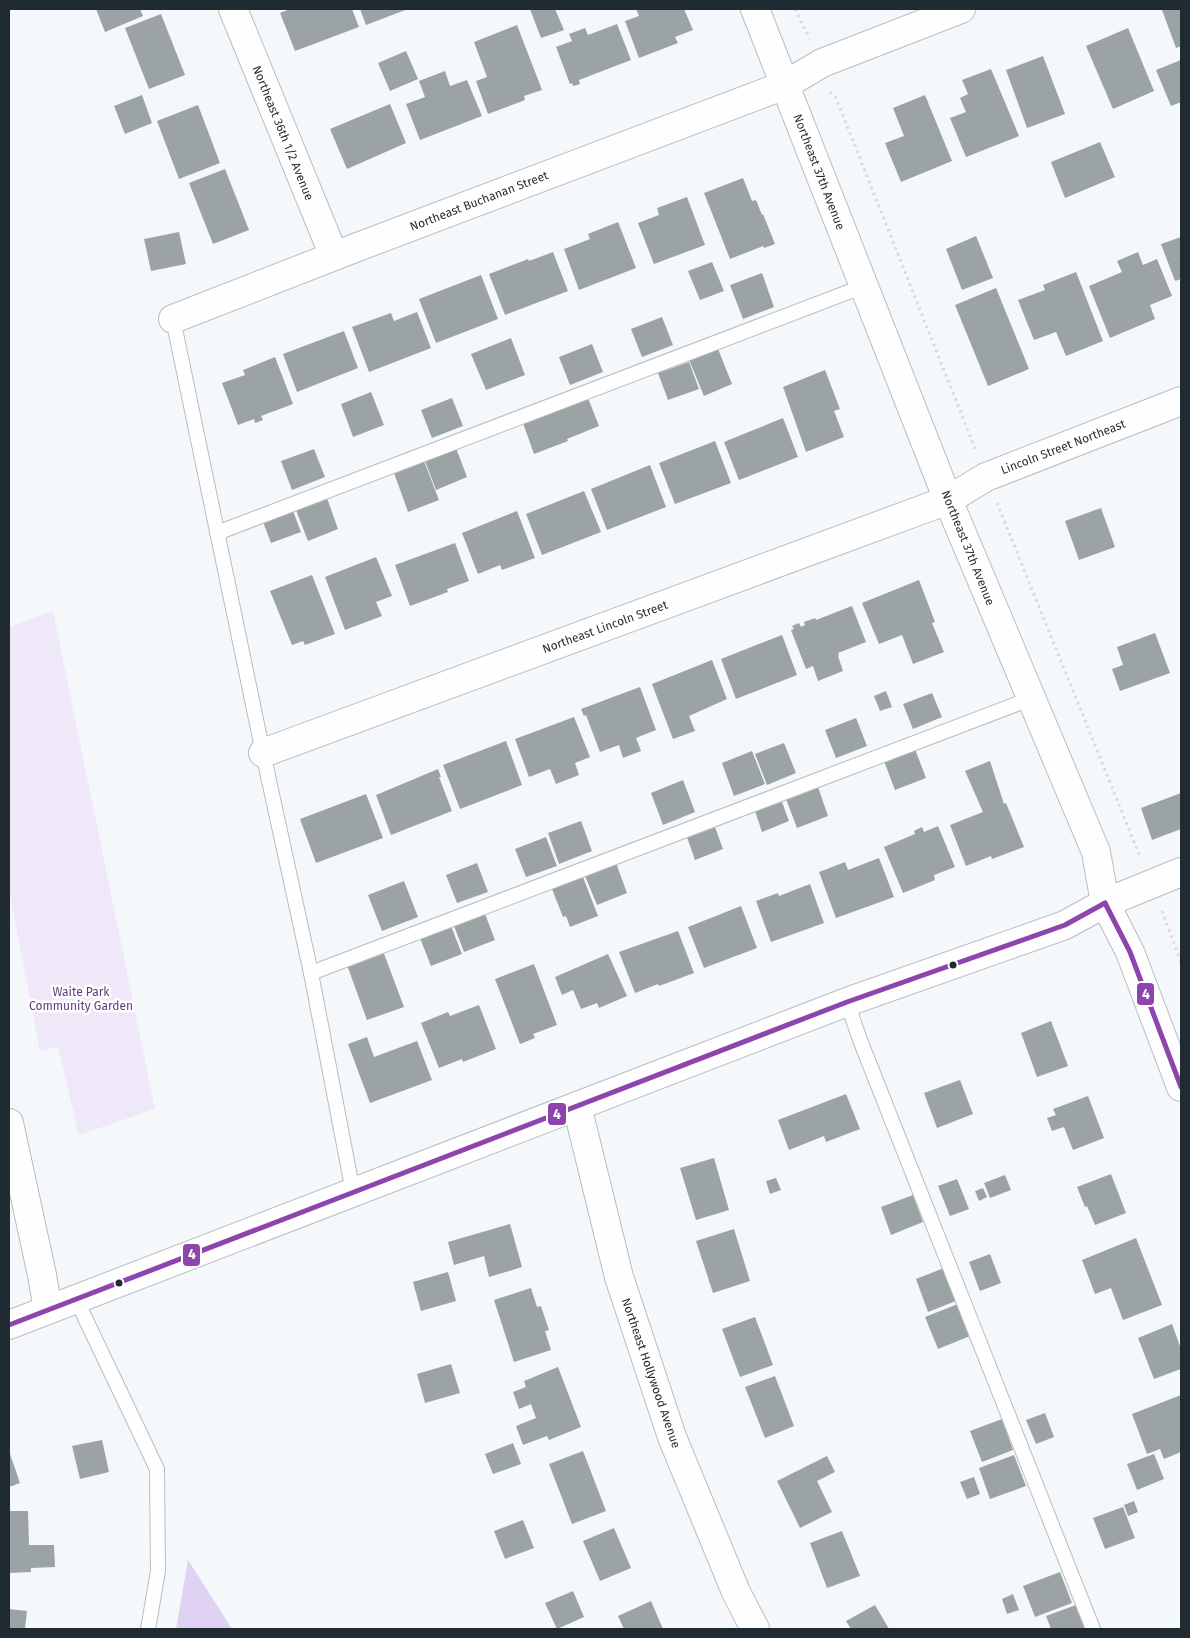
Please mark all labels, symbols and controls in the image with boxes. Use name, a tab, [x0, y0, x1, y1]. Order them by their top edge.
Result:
street label: Northeast 36th 1/2 Avenue	[250, 64, 316, 202]
street label: Northeast 37th Avenue	[790, 112, 848, 232]
street label: Northeast Buchanan Street	[408, 168, 551, 234]
street label: Lincoln Street Northeast	[999, 417, 1128, 477]
street label: Northeast 37th Avenue	[939, 488, 997, 608]
street label: Northeast Lincoln Street	[540, 598, 670, 656]
unlabelled marker	[948, 960, 958, 970]
line badge: 4	[1136, 982, 1155, 1006]
park label: Waite Park Community Garden	[29, 985, 133, 1013]
text: 4	[1142, 986, 1150, 1003]
line badge: 4	[547, 1102, 567, 1126]
text: 4	[553, 1106, 561, 1123]
line badge: 4	[182, 1243, 201, 1267]
text: 4	[188, 1246, 196, 1263]
unlabelled marker	[114, 1278, 124, 1288]
street label: Northeast Hollywood Avenue	[619, 1296, 683, 1450]

